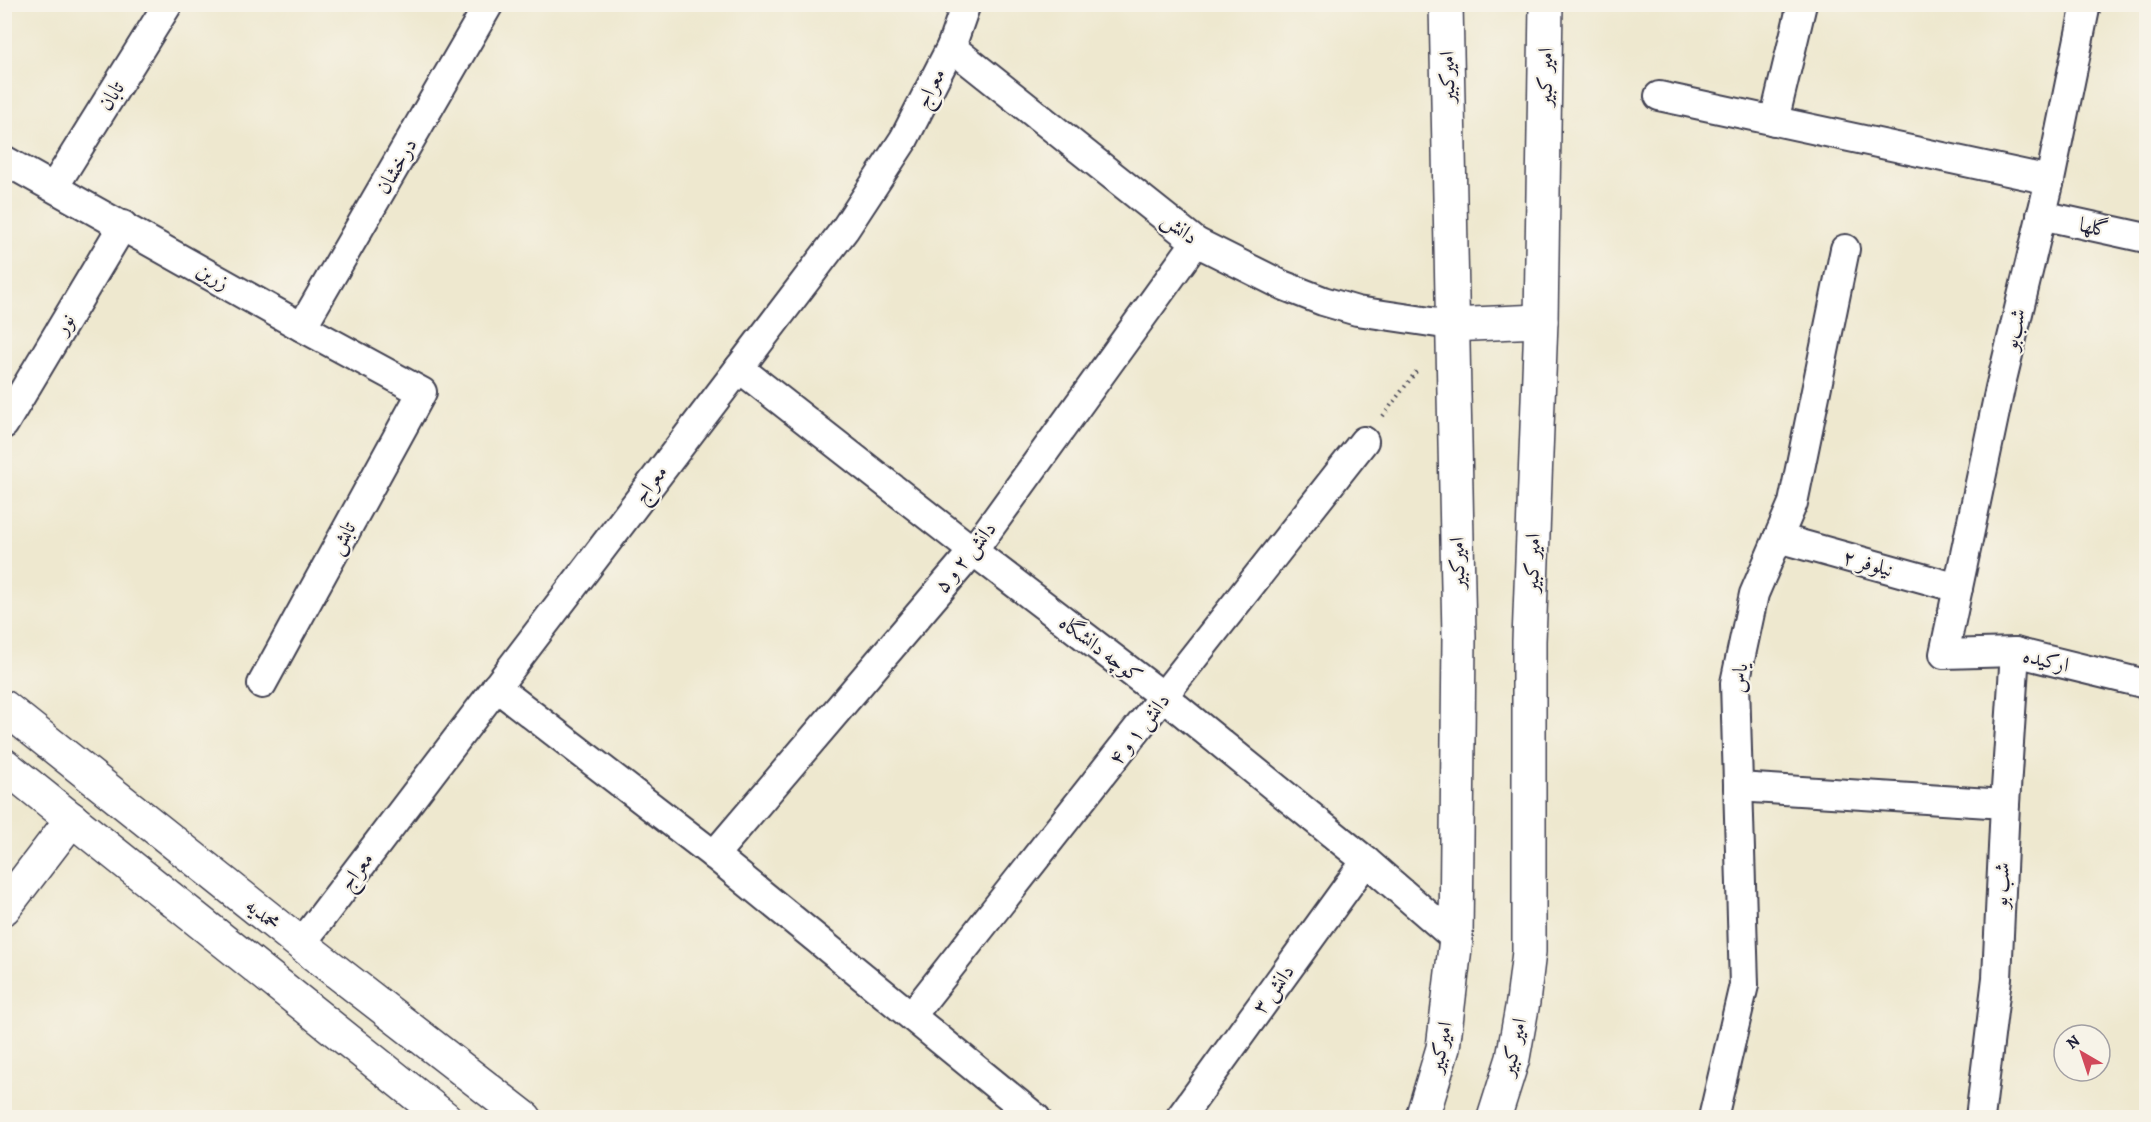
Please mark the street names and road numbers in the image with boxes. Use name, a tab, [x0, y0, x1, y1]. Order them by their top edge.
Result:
street label: امیر کبیر	[1530, 47, 1560, 109]
street label: امیرکبیر	[1433, 51, 1461, 105]
street label: معراج	[908, 63, 956, 115]
street label: تابان	[91, 75, 131, 116]
street label: درخشان	[369, 133, 423, 199]
street label: دانش	[1156, 205, 1204, 251]
street label: گلها	[2077, 210, 2111, 244]
street label: زرین	[192, 256, 234, 296]
street label: شب‌بو	[1995, 306, 2032, 354]
street label: نور	[46, 308, 81, 341]
street label: معراج	[626, 459, 678, 512]
street label: دانش ۲ و ۵	[928, 515, 1002, 599]
street label: تابش	[322, 516, 363, 559]
street label: امیر کبیر	[1517, 533, 1547, 595]
street label: امیرکبیر	[1443, 537, 1471, 591]
street label: نیلوفر ۲	[1840, 542, 1896, 584]
street label: کوچه دانشگاه	[1054, 608, 1148, 690]
street label: ارکیده	[2020, 641, 2072, 679]
street label: یاس	[1724, 661, 1755, 694]
street label: دانش ۱ و ۴	[1102, 687, 1176, 771]
street label: معراج	[332, 846, 384, 899]
street label: شب بو	[1986, 861, 2016, 911]
street label: محمدیه	[240, 891, 286, 937]
street label: دانش ۳	[1245, 958, 1301, 1020]
street label: امیر کبیر	[1492, 1015, 1533, 1081]
street label: امیرکبیر	[1421, 1019, 1459, 1077]

